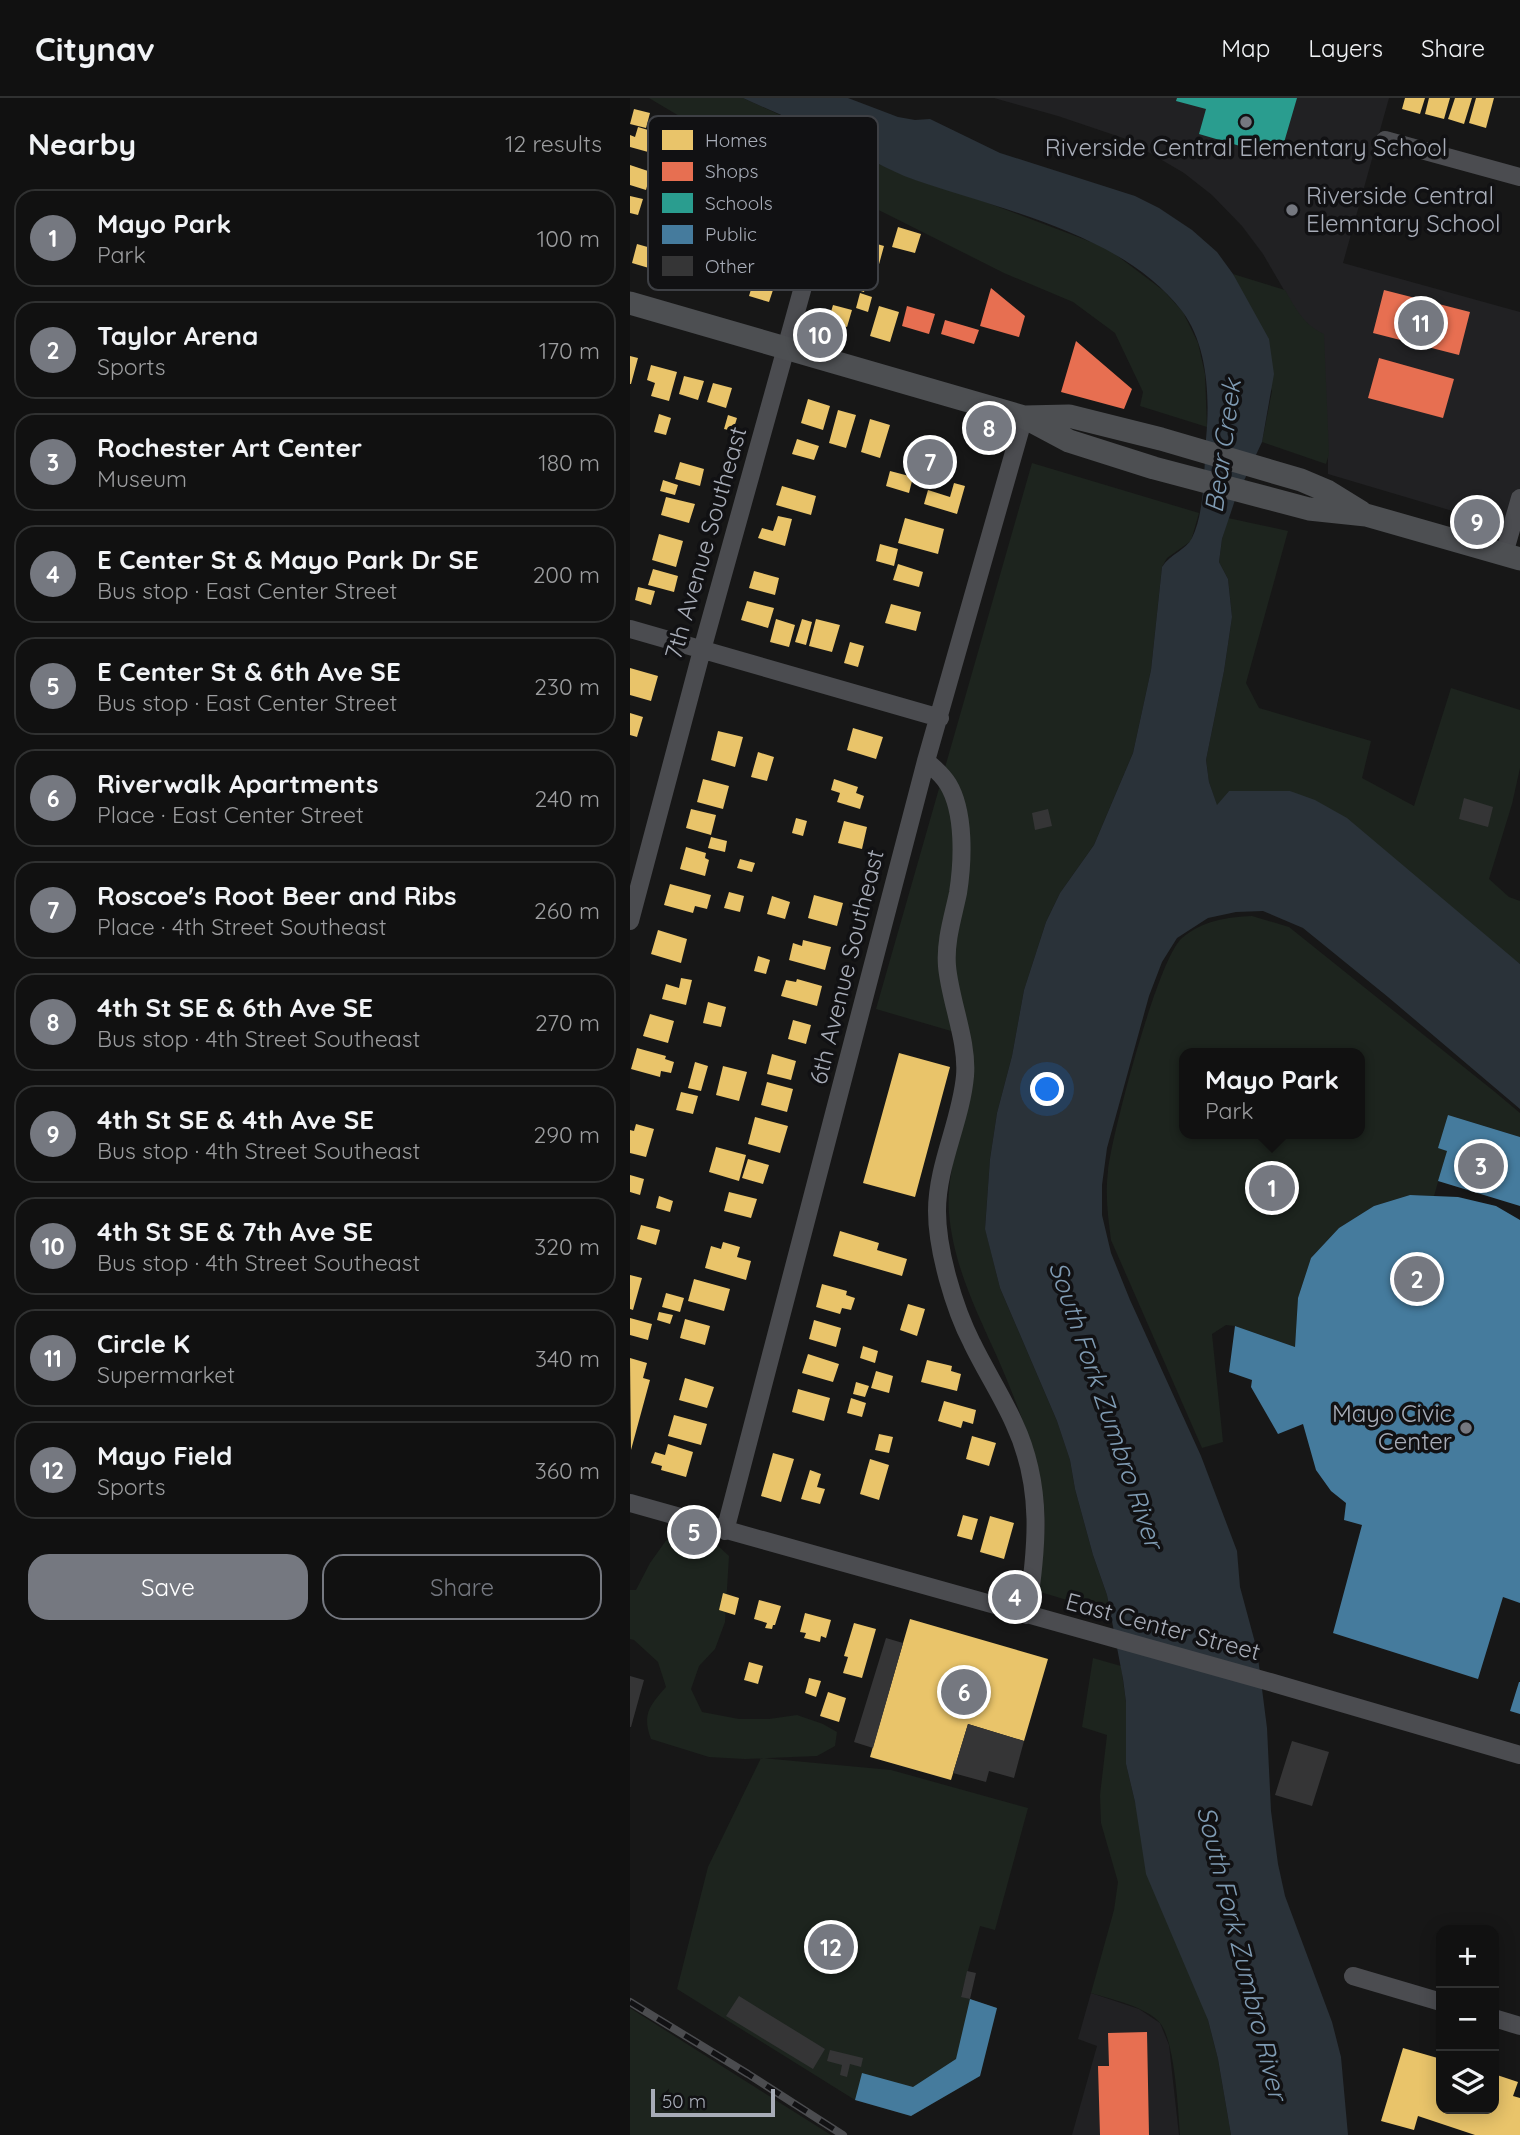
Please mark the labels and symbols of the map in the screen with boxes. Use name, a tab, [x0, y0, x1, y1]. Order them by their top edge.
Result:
marker: Riverside Central Elementary School	[1238, 114, 1254, 130]
legend	[648, 116, 878, 290]
text: Homes	[705, 128, 767, 152]
place label: Riverside Central Elementary School	[1045, 132, 1447, 162]
text: Shops	[705, 159, 758, 183]
place label: Riverside Central Elemntary School	[1306, 180, 1500, 238]
text: Schools	[705, 191, 773, 215]
marker: Riverside Central Elemntary School	[1284, 202, 1300, 218]
text: Public	[705, 222, 757, 246]
text: Other	[705, 254, 756, 278]
pin: 11	[1398, 297, 1444, 349]
pin: 10	[797, 309, 843, 361]
water label: Bear Creek	[1197, 375, 1248, 515]
pin: 8	[966, 402, 1012, 454]
street label: 7th Avenue Southeast	[658, 423, 753, 662]
pin: 7	[907, 436, 953, 488]
pin: 9	[1454, 496, 1500, 548]
street label: 6th Avenue Southeast	[802, 846, 890, 1087]
your location	[1030, 1072, 1064, 1106]
pin: 3	[1458, 1140, 1504, 1192]
pin: 1	[1249, 1162, 1295, 1214]
pin: 2	[1394, 1253, 1440, 1305]
water label: South Fork Zumbro River	[1042, 1257, 1172, 1555]
place label: Mayo Civic Center	[1332, 1398, 1452, 1456]
marker: Mayo Civic Center	[1458, 1420, 1474, 1436]
pin: 5	[671, 1506, 717, 1558]
pin: 4	[992, 1571, 1038, 1623]
street label: East Center Street	[1063, 1586, 1264, 1666]
pin: 6	[941, 1666, 987, 1718]
water label: South Fork Zumbro River	[1190, 1803, 1296, 2106]
pin: 12	[808, 1921, 854, 1973]
scale bar	[651, 2086, 775, 2118]

